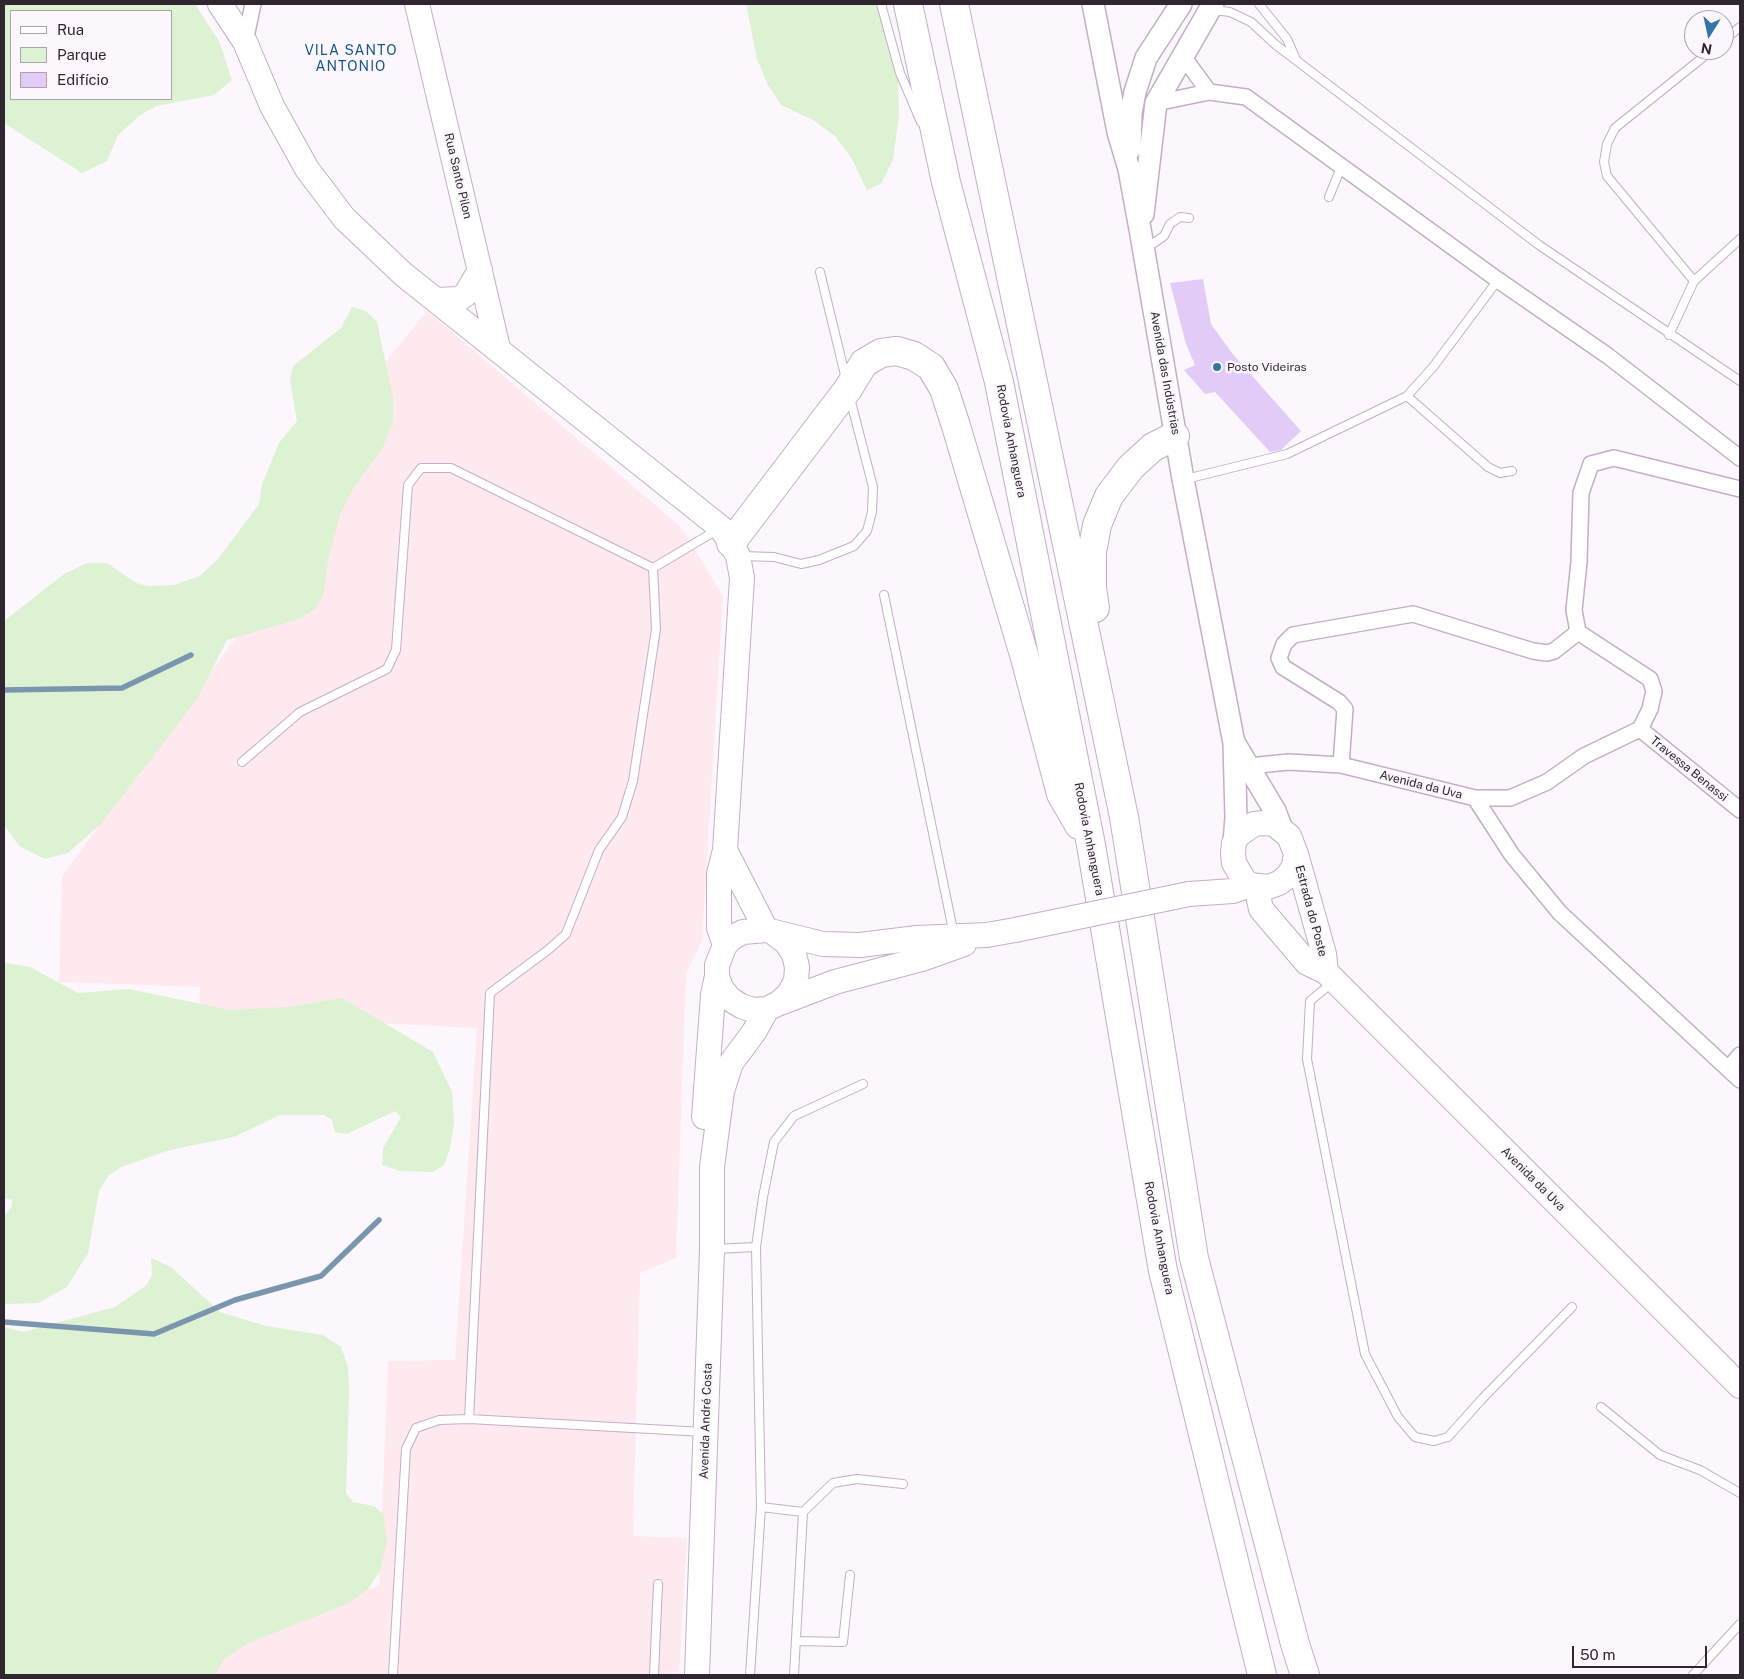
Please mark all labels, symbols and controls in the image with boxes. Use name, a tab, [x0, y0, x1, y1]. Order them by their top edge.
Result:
legend	[10, 10, 172, 100]
north arrow	[1684, 10, 1734, 60]
text: Rua	[57, 21, 84, 38]
text: N	[1700, 40, 1713, 58]
district label: VILA SANTO ANTONIO	[303, 43, 399, 75]
text: Parque	[57, 46, 107, 63]
text: Edifício	[57, 71, 109, 88]
street label: Rua Santo Pilon	[441, 132, 475, 220]
street label: Avenida das Indústrias	[1147, 310, 1183, 436]
place label: Posto Videiras	[1227, 360, 1307, 374]
marker: Posto Videiras	[1211, 361, 1223, 373]
street label: Rodovia Anhanguera	[993, 383, 1029, 499]
street label: Travessa Benassi	[1647, 733, 1731, 805]
street label: Avenida da Uva	[1378, 768, 1464, 802]
street label: Rodovia Anhanguera	[1071, 781, 1107, 897]
street label: Estrada do Poste	[1292, 864, 1330, 958]
street label: Avenida da Uva	[1498, 1144, 1568, 1214]
street label: Rodovia Anhanguera	[1141, 1180, 1177, 1296]
street label: Avenida André Costa	[697, 1363, 715, 1479]
scale bar	[1574, 1636, 1709, 1668]
text: 50 m	[1580, 1646, 1615, 1663]

